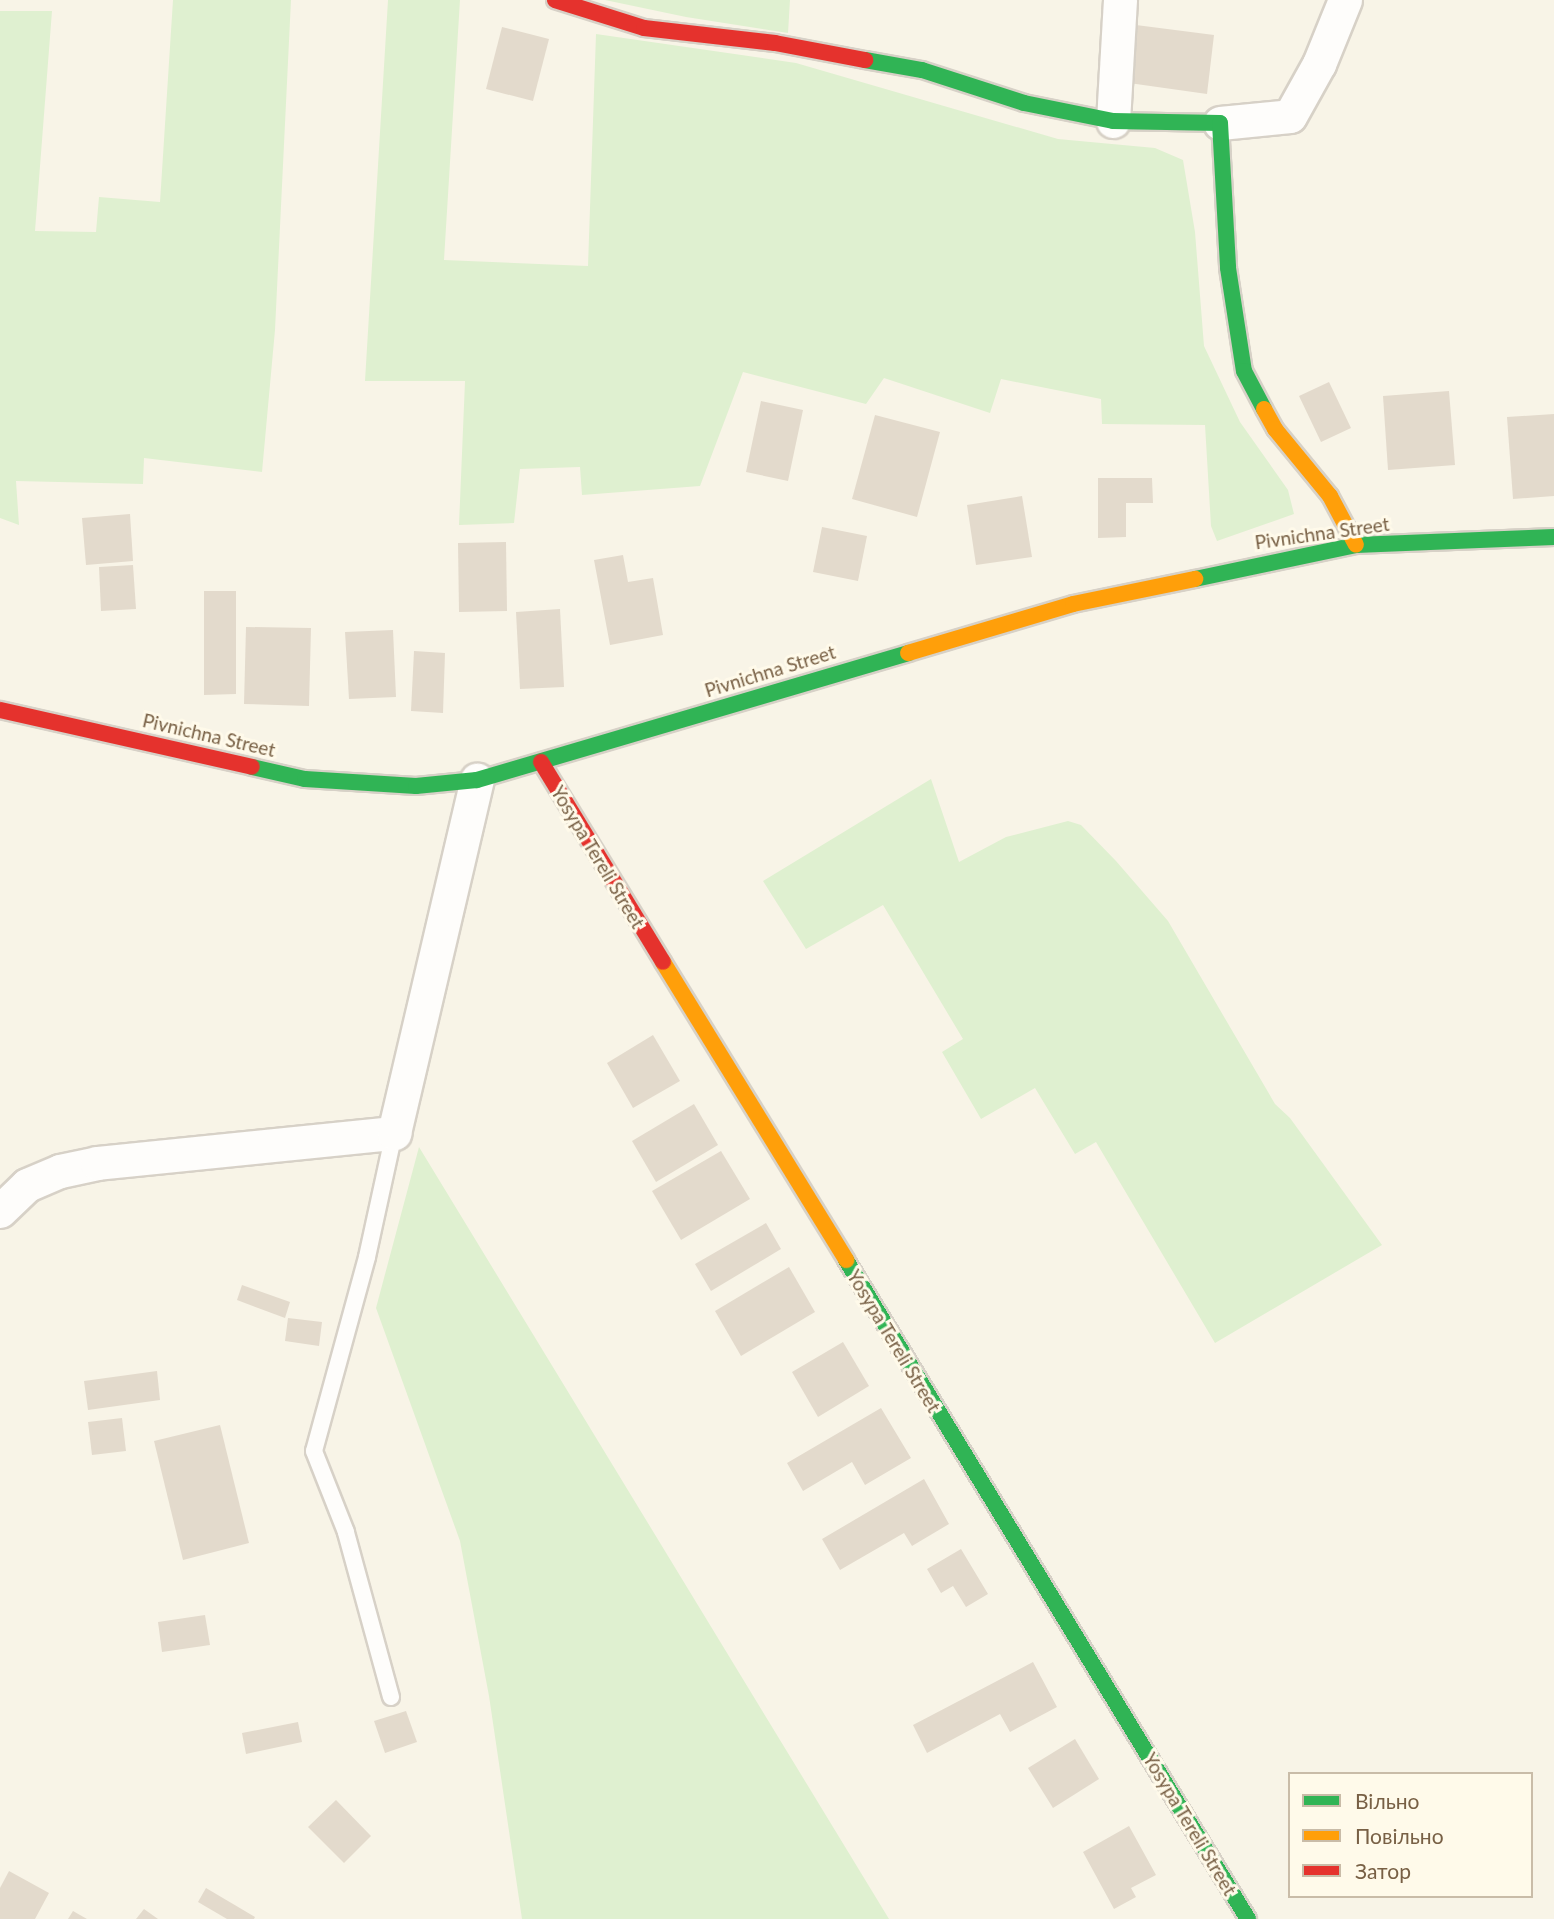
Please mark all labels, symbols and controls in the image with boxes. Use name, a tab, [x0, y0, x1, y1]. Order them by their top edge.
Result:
street label: Pivnichna Street	[1253, 512, 1391, 554]
street label: Pivnichna Street	[702, 640, 838, 702]
street label: Pivnichna Street	[140, 709, 278, 761]
street label: Yosypa Tereli Street	[546, 781, 650, 933]
street label: Yosypa Tereli Street	[842, 1265, 946, 1417]
street label: Yosypa Tereli Street	[1138, 1748, 1242, 1900]
legend	[1288, 1772, 1533, 1898]
text: Вільно	[1355, 1788, 1419, 1813]
text: Повільно	[1355, 1823, 1444, 1848]
text: Затор	[1355, 1858, 1411, 1883]

